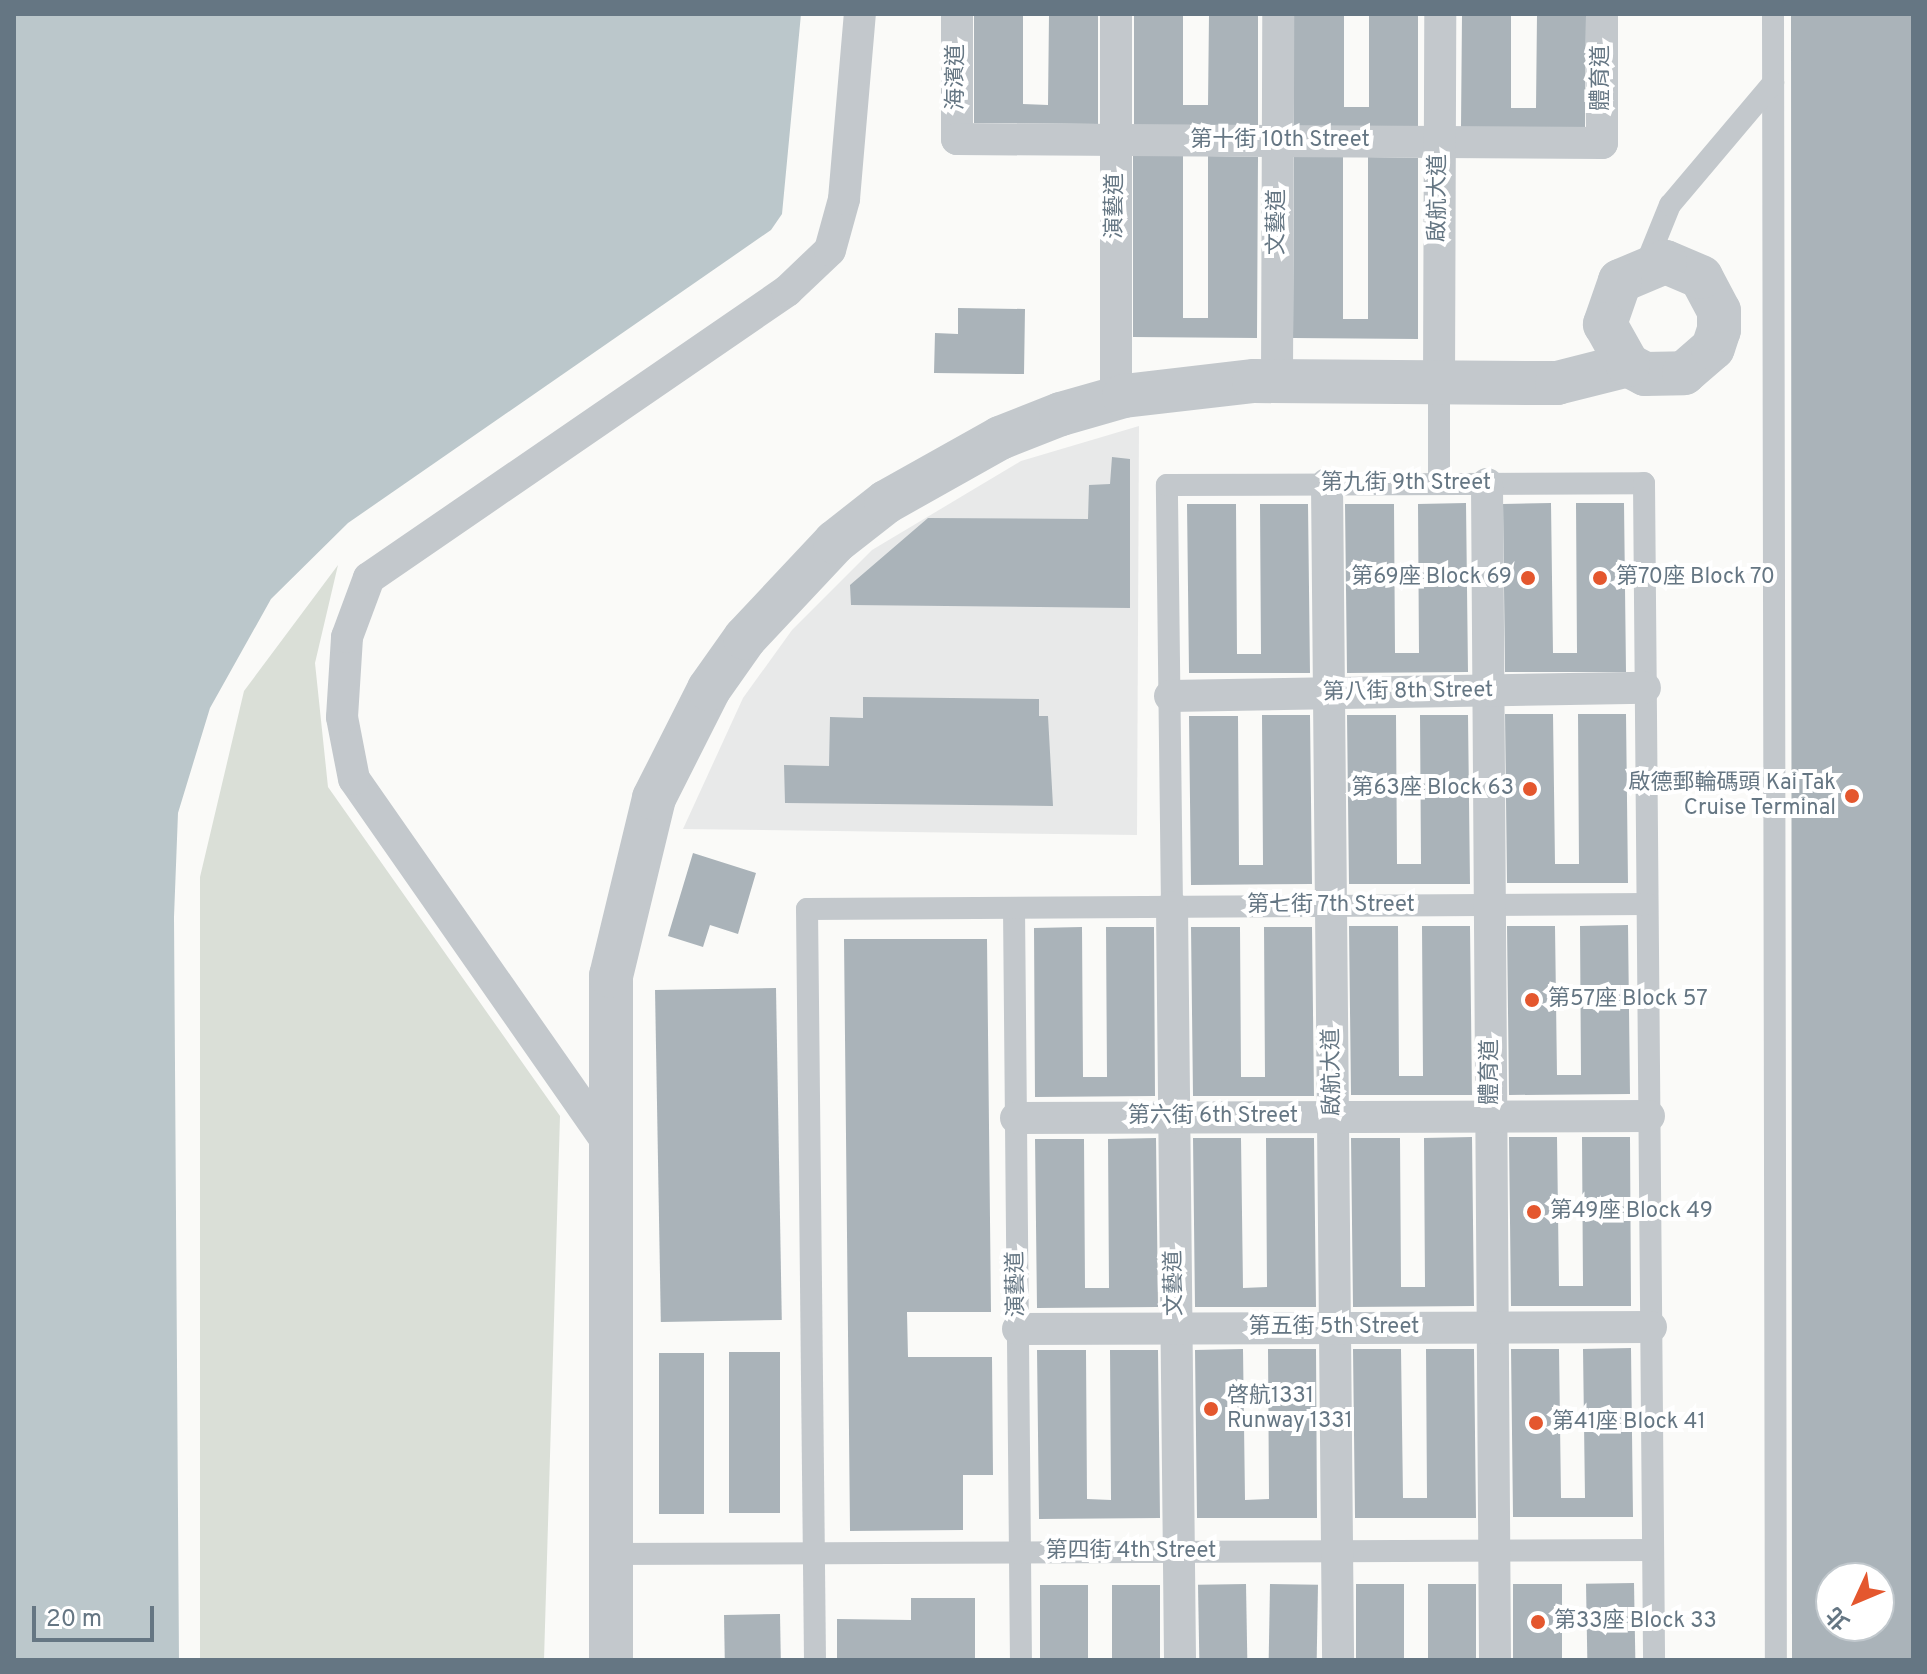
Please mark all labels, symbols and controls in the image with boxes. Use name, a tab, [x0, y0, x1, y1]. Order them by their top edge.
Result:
street label: 海濱道	[944, 44, 970, 110]
street label: 體育道	[1589, 45, 1615, 111]
street label: 第十街 10th Street	[1190, 128, 1370, 154]
street label: 啟航大道	[1426, 154, 1452, 242]
street label: 演藝道	[1103, 173, 1129, 239]
street label: 文藝道	[1265, 189, 1291, 255]
street label: 第九街 9th Street	[1321, 471, 1491, 497]
place label: 第69座 Block 69	[1351, 565, 1512, 591]
place label: 第70座 Block 70	[1616, 565, 1776, 591]
marker: 第69座 Block 69	[1519, 569, 1537, 587]
marker: 第70座 Block 70	[1591, 569, 1609, 587]
street label: 第八街 8th Street	[1323, 677, 1493, 707]
place label: 啟德郵輪碼頭 Kai Tak Cruise Terminal	[1628, 770, 1836, 822]
place label: 第63座 Block 63	[1351, 776, 1514, 802]
marker: 第63座 Block 63	[1521, 780, 1539, 798]
marker: 啟德郵輪碼頭 Kai Tak Cruise Terminal	[1843, 787, 1861, 805]
street label: 第七街 7th Street	[1247, 893, 1415, 919]
place label: 第57座 Block 57	[1548, 987, 1708, 1013]
marker: 第57座 Block 57	[1523, 991, 1541, 1009]
street label: 啟航大道	[1319, 1028, 1347, 1116]
street label: 體育道	[1478, 1039, 1504, 1105]
street label: 第六街 6th Street	[1128, 1104, 1298, 1130]
place label: 第49座 Block 49	[1550, 1199, 1713, 1225]
marker: 第49座 Block 49	[1525, 1203, 1543, 1221]
street label: 文藝道	[1161, 1250, 1189, 1316]
street label: 演藝道	[1003, 1251, 1031, 1317]
street label: 第五街 5th Street	[1249, 1315, 1419, 1341]
place label: 啓航1331 Runway 1331	[1227, 1383, 1353, 1434]
marker: 啓航1331 Runway 1331	[1202, 1400, 1220, 1418]
place label: 第41座 Block 41	[1552, 1410, 1706, 1436]
marker: 第41座 Block 41	[1527, 1414, 1545, 1432]
street label: 第四街 4th Street	[1046, 1539, 1216, 1565]
north arrow	[1815, 1562, 1895, 1642]
scale bar	[36, 1590, 158, 1640]
text: 北	[1821, 1600, 1856, 1635]
text: 20 m	[46, 1605, 102, 1635]
place label: 第33座 Block 33	[1554, 1609, 1717, 1635]
marker: 第33座 Block 33	[1529, 1613, 1547, 1631]

